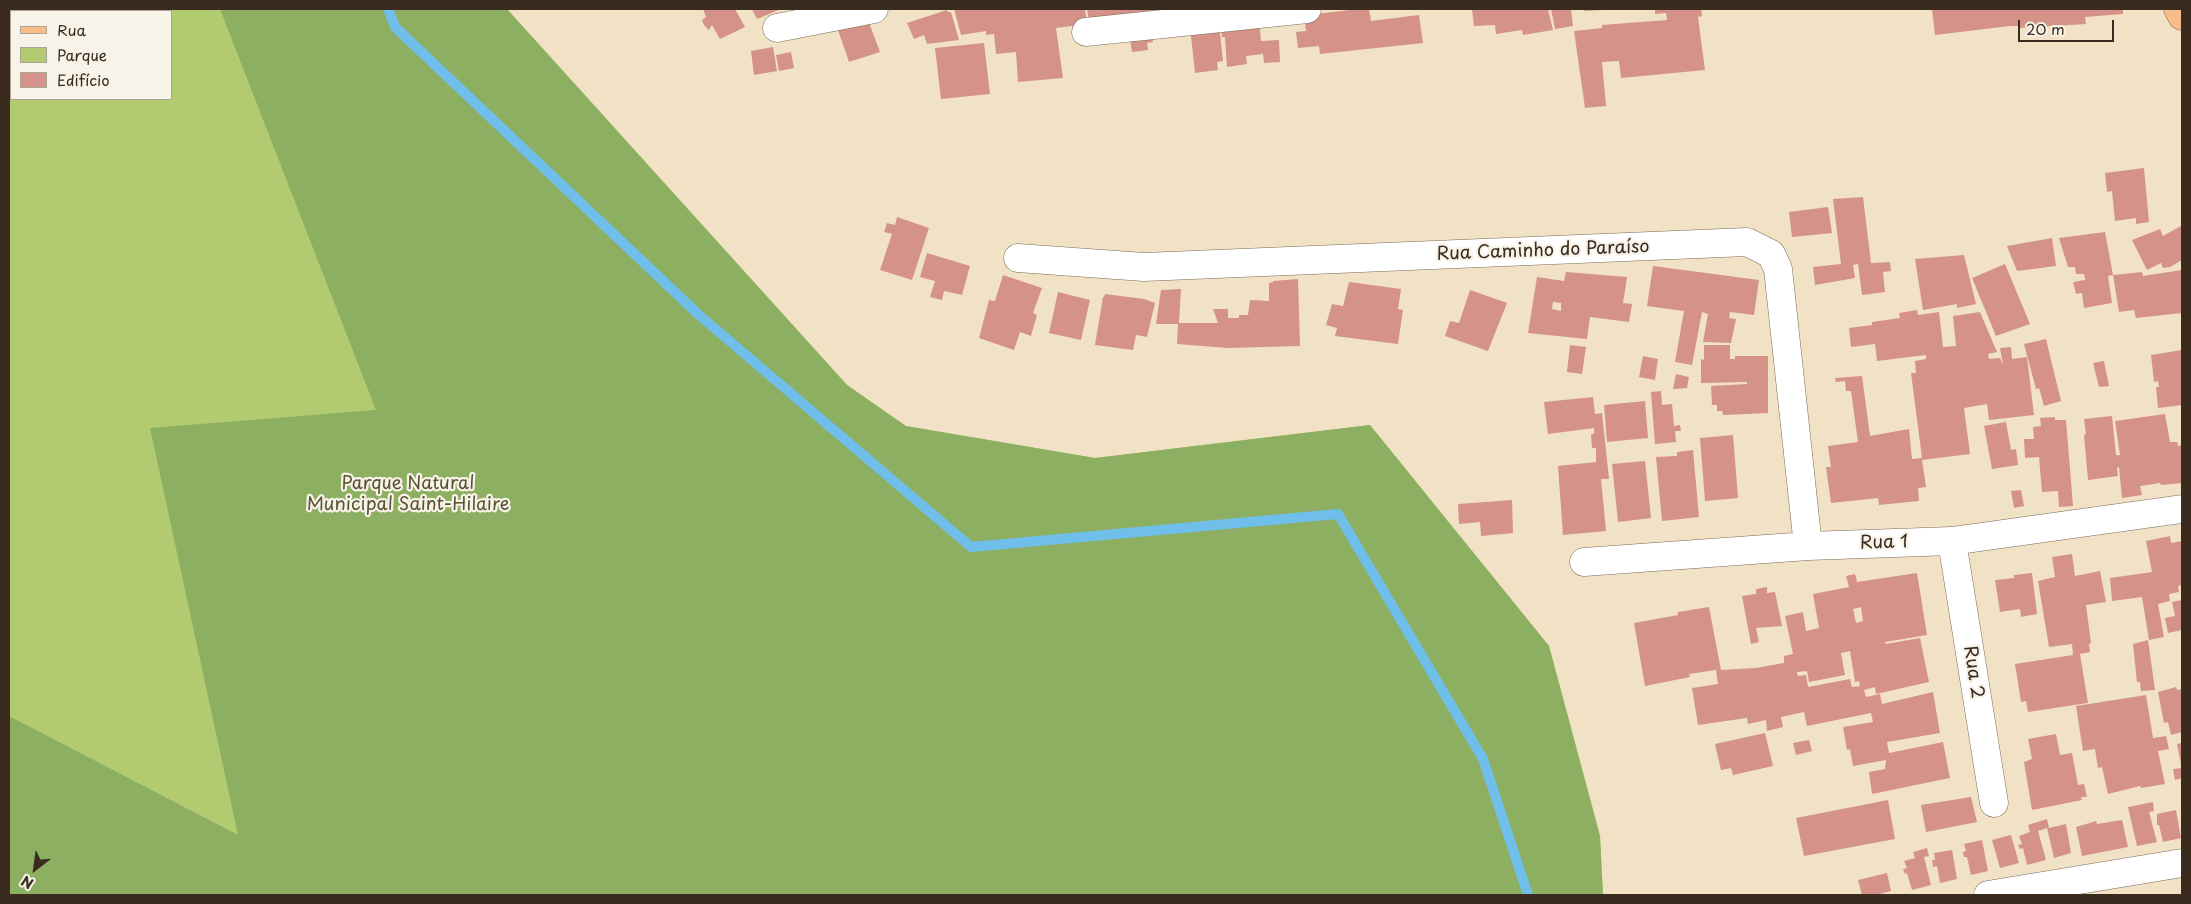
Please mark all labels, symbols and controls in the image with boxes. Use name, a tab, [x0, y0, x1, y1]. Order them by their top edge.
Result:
legend	[10, 10, 172, 100]
scale bar	[2021, 10, 2117, 42]
text: 20 m	[2026, 17, 2065, 40]
text: Rua	[57, 18, 86, 41]
text: Parque	[57, 43, 107, 66]
text: Edifício	[57, 68, 110, 91]
street label: Rua Caminho do Paraíso	[1436, 236, 1650, 266]
park label: Parque Natural Municipal Saint-Hilaire	[307, 473, 509, 516]
street label: Rua 1	[1859, 531, 1909, 555]
street label: Rua 2	[1958, 644, 1988, 700]
north arrow	[10, 844, 60, 894]
text: N	[17, 871, 37, 894]

